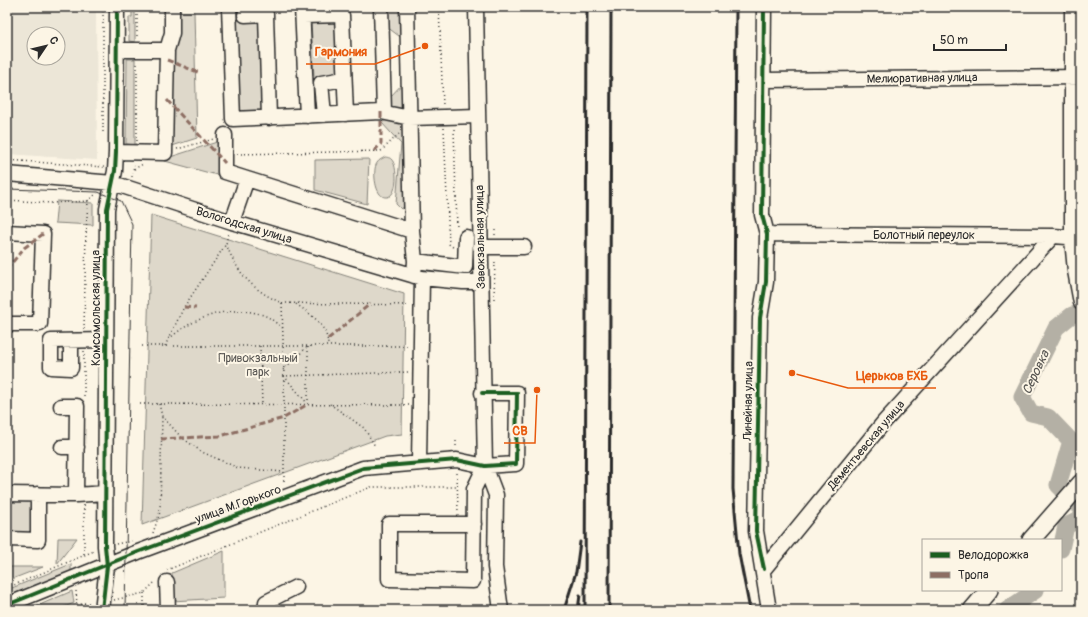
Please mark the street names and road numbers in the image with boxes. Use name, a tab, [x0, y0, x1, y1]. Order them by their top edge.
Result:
street label: Мелиоративная улица	[866, 70, 978, 87]
street label: Завокзальная улица	[472, 184, 489, 289]
street label: Вологодская улица	[194, 204, 294, 247]
street label: Болотный переулок	[873, 228, 975, 243]
street label: Комсомольская улица	[89, 250, 104, 366]
street label: Линейная улица	[740, 361, 757, 442]
street label: Дементьевская улица	[824, 397, 908, 494]
street label: улица М.Горького	[192, 482, 284, 527]

